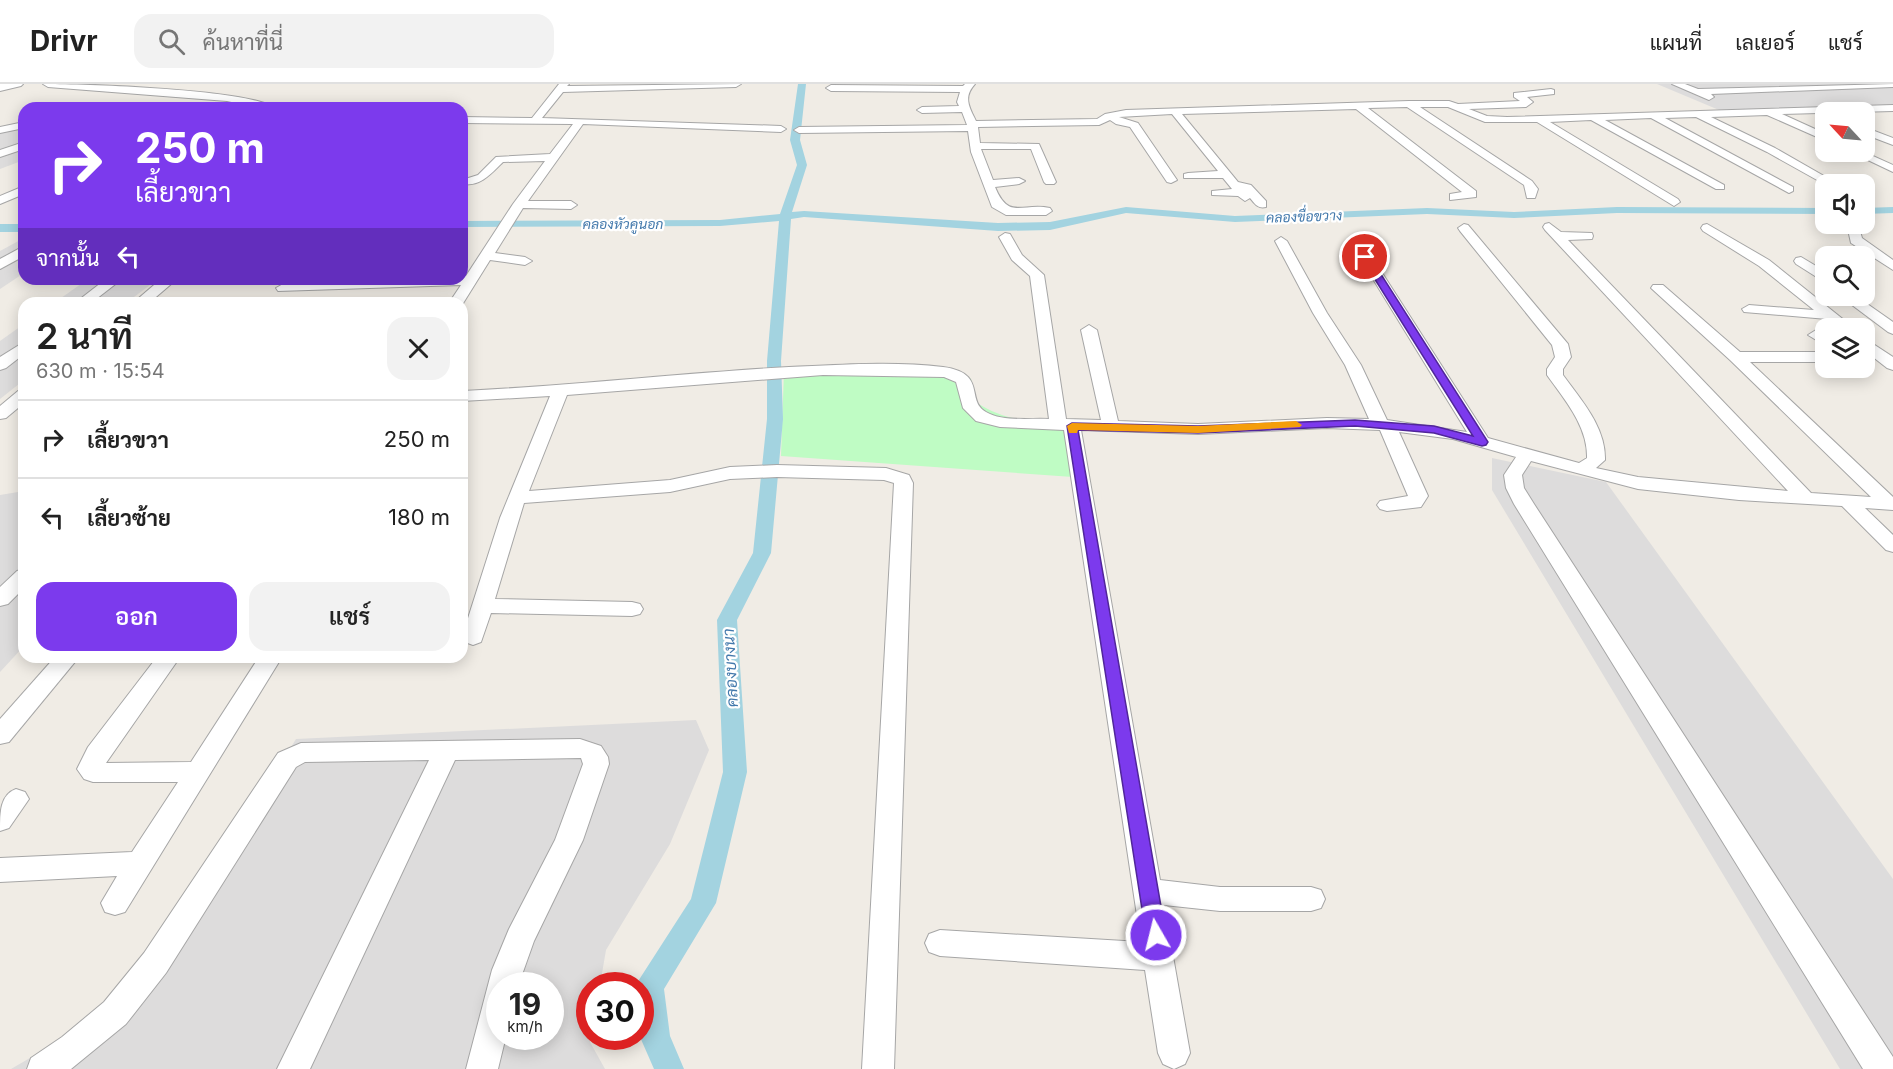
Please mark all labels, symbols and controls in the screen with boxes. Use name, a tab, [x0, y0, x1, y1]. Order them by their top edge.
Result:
search box	[134, 14, 554, 68]
text: Drivr	[30, 24, 98, 58]
icon: search	[155, 25, 188, 58]
text: ค้นหาที่นี่	[203, 29, 283, 55]
text: แผนที่	[1650, 30, 1702, 55]
text: เลเยอร์	[1735, 30, 1795, 55]
text: แชร์	[1828, 30, 1863, 55]
north arrow	[1815, 102, 1875, 162]
map controls	[1815, 102, 1875, 378]
text: 250 m	[135, 122, 265, 173]
icon: right	[36, 126, 114, 204]
button: sound	[1815, 174, 1875, 234]
text: เลี้ยวขวา	[135, 176, 231, 209]
water label: คลองขื่อขวาง	[1265, 203, 1342, 226]
water label: คลองหัวคูนอก	[583, 215, 663, 234]
pin	[1339, 231, 1390, 282]
icon: left	[112, 240, 145, 273]
icon: arrive	[1348, 240, 1381, 273]
text: จากนั้น	[36, 245, 100, 271]
button: search	[1815, 246, 1875, 306]
text: 2 นาที	[36, 314, 133, 358]
button: close	[387, 317, 450, 380]
button: layers	[1815, 318, 1875, 378]
text: 630 m · 15:54	[36, 359, 165, 383]
icon: right	[36, 423, 69, 456]
text: 250 m	[384, 426, 450, 452]
text: เลี้ยวขวา	[87, 427, 169, 453]
icon: left	[36, 501, 69, 534]
text: 180 m	[388, 504, 450, 530]
text: เลี้ยวซ้าย	[87, 505, 171, 531]
button: ออก	[36, 582, 237, 651]
button: แชร์	[249, 582, 450, 651]
water label: คลองบางนา	[718, 628, 742, 708]
position arrow	[1124, 903, 1188, 967]
speed limit sign: 30	[576, 972, 654, 1050]
text: 19	[509, 986, 541, 1022]
text: km/h	[507, 1017, 543, 1036]

